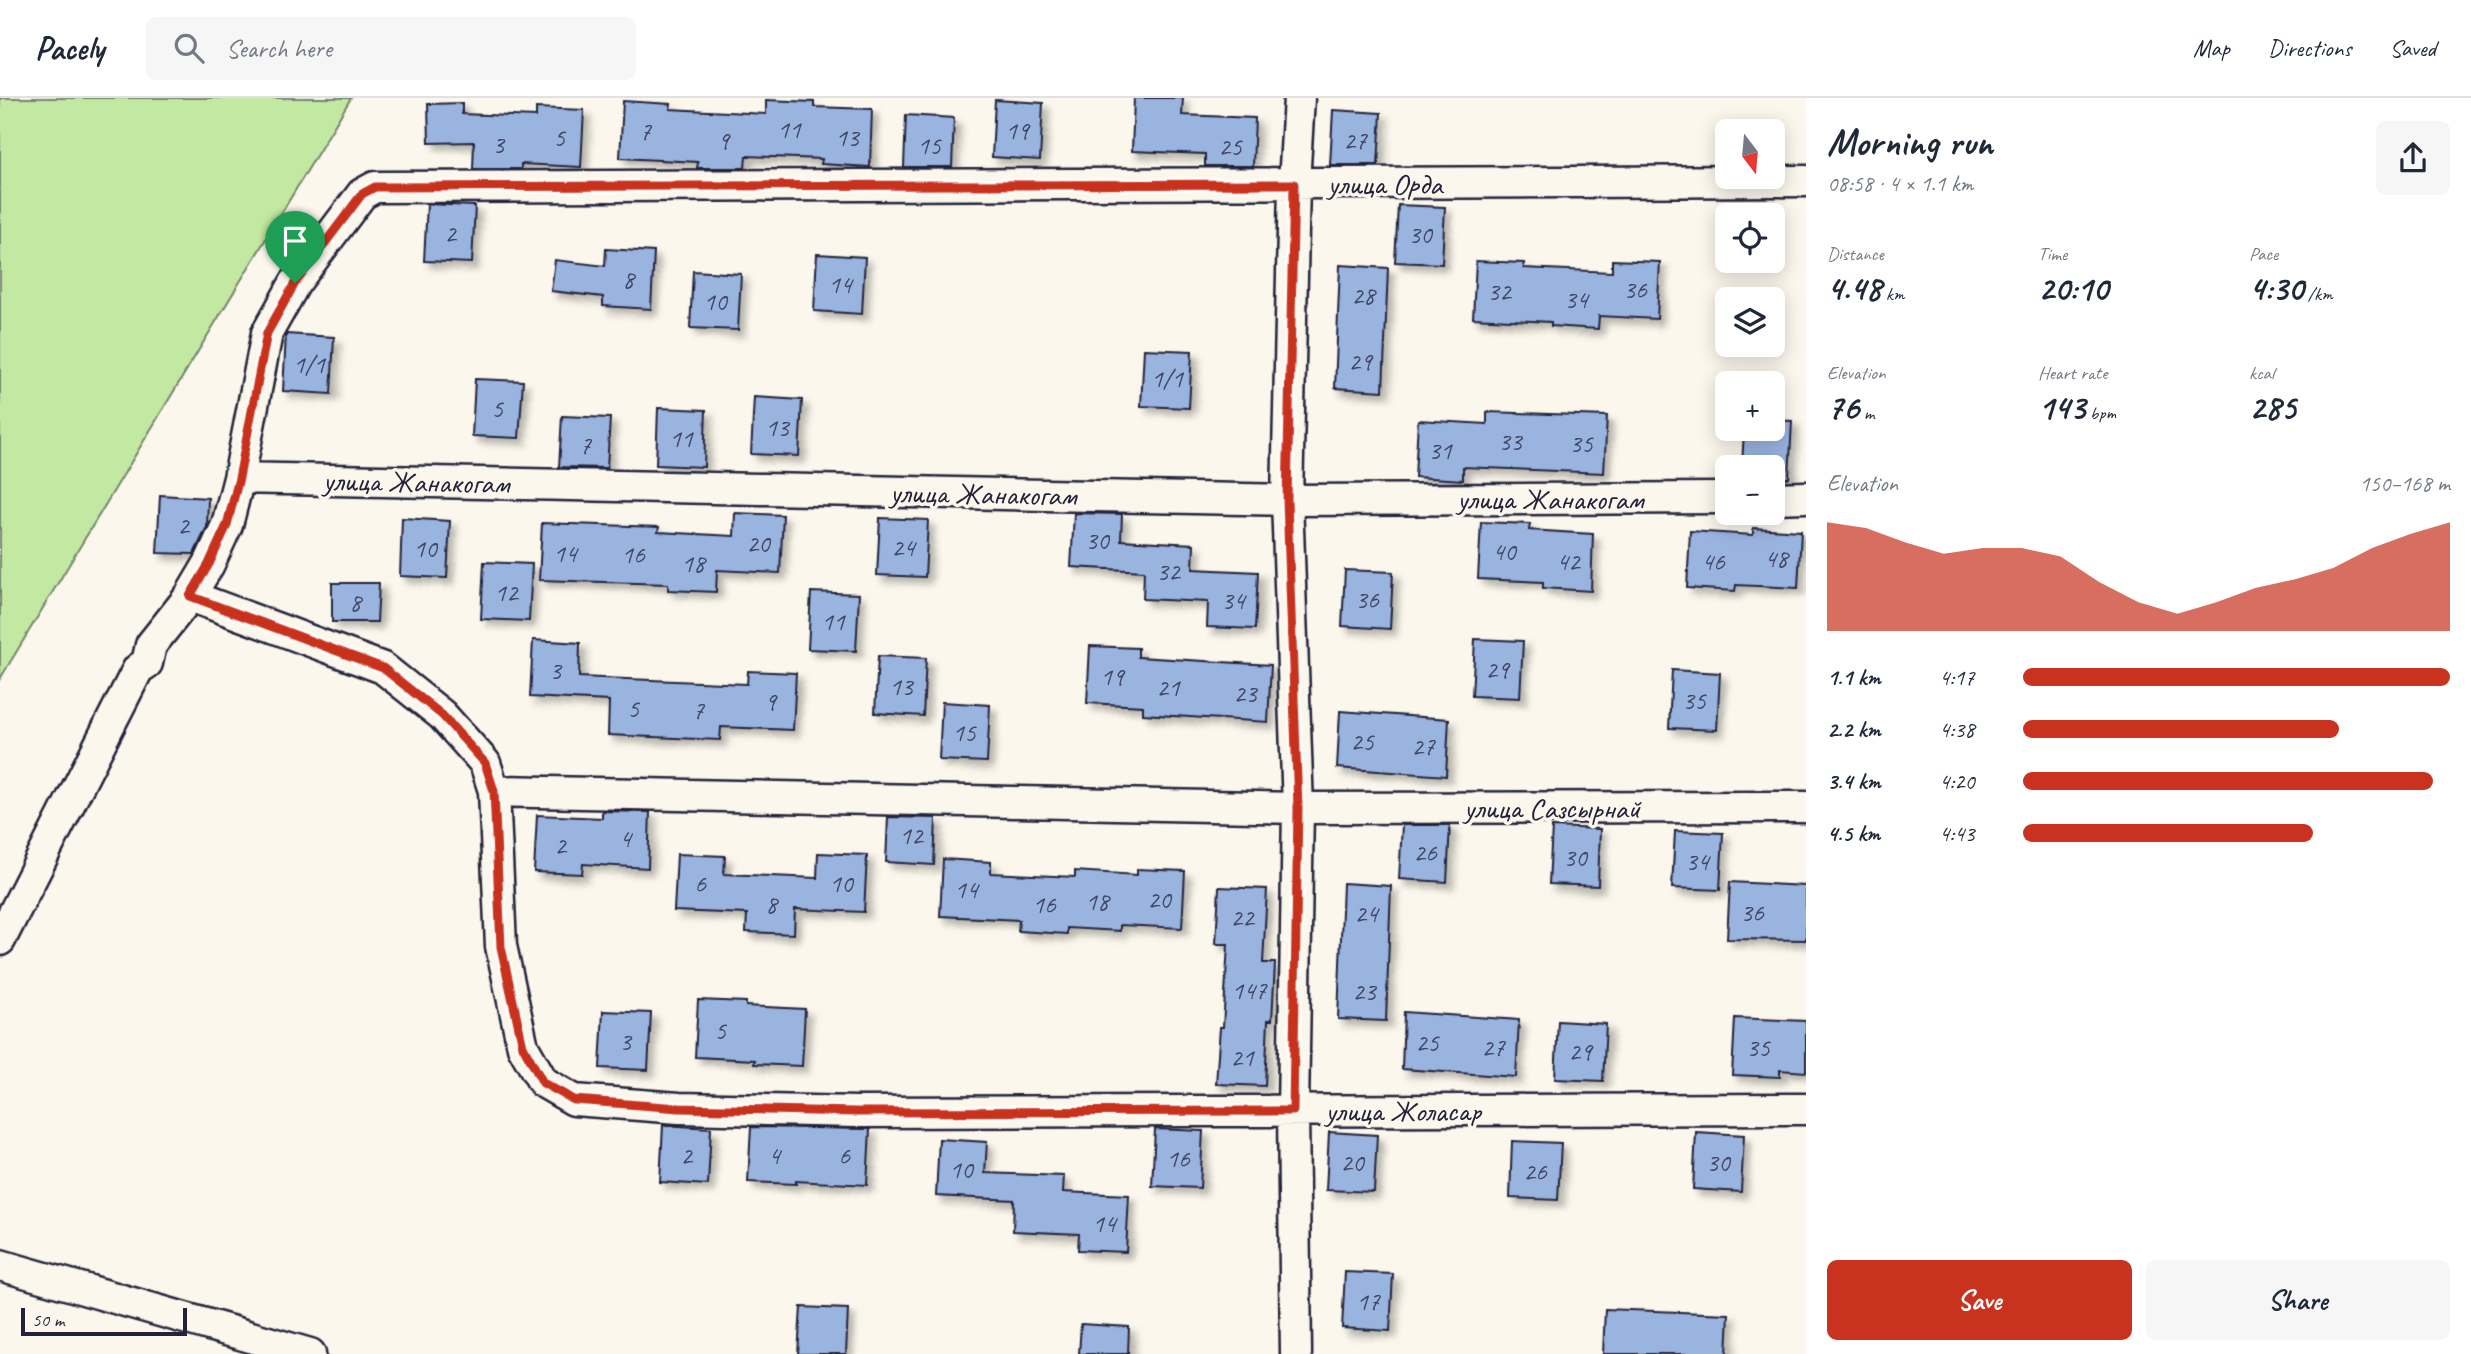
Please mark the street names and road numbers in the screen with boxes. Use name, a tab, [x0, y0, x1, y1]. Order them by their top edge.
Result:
street label: улица Орда	[1326, 165, 1444, 203]
street label: улица Жанакогам	[321, 461, 512, 503]
street label: улица Жанакогам	[888, 473, 1079, 515]
street label: улица Жанакогам	[1455, 480, 1645, 518]
street label: улица Сазсырнай	[1462, 789, 1642, 827]
street label: улица Жоласар	[1323, 1092, 1482, 1130]

